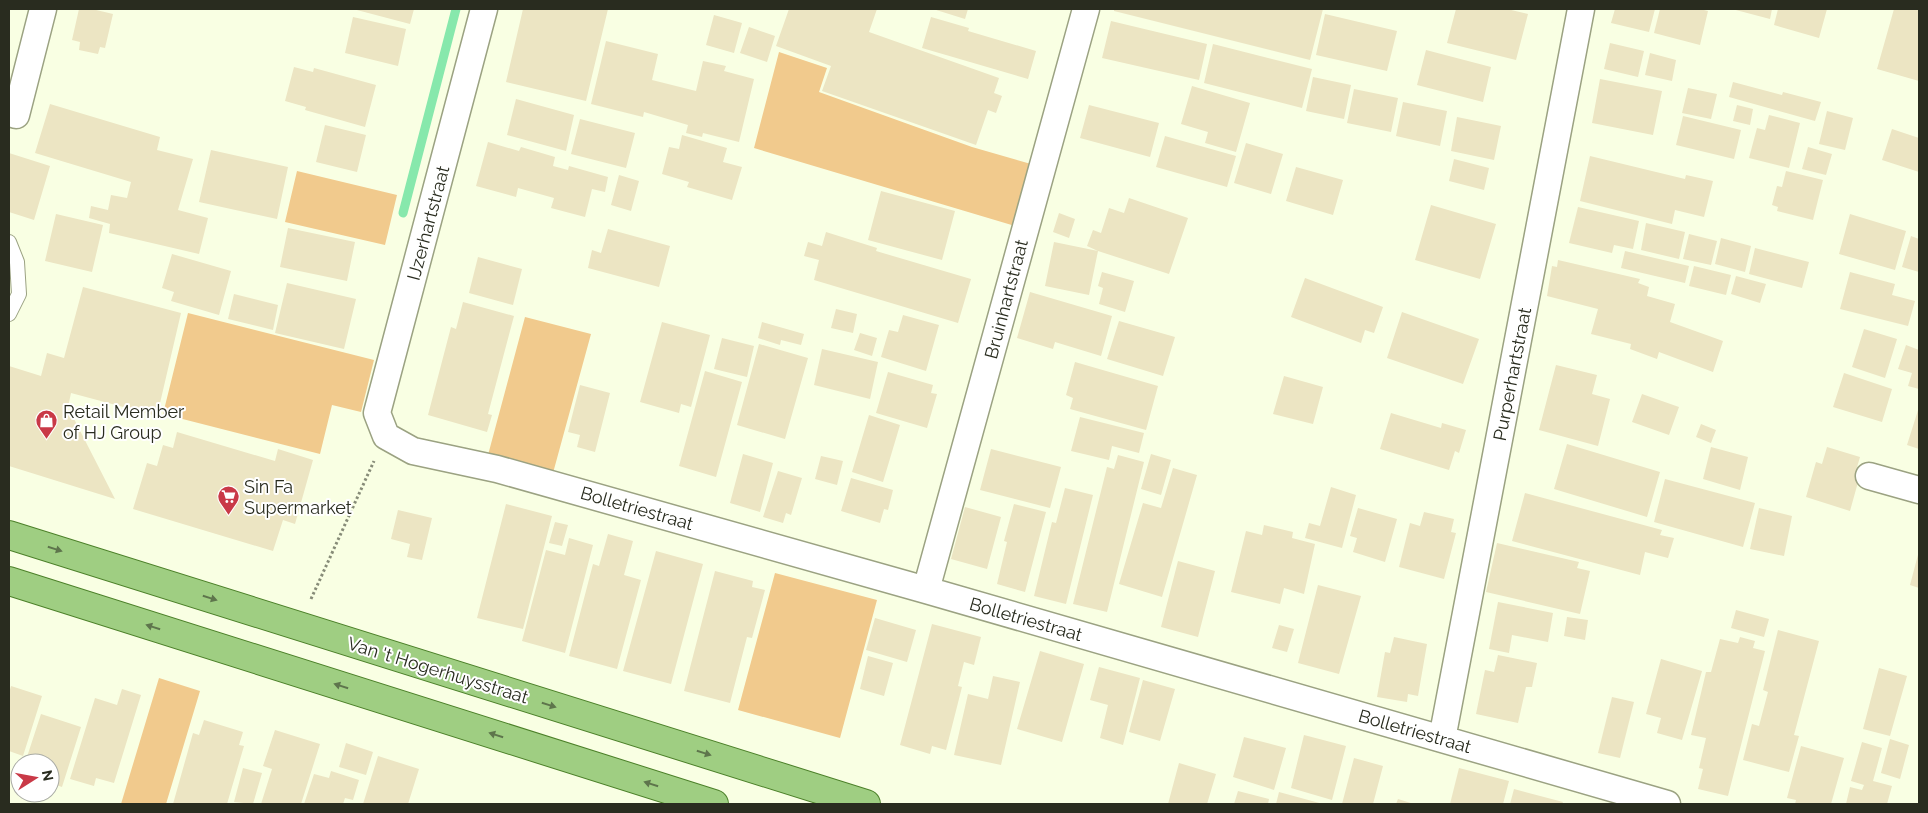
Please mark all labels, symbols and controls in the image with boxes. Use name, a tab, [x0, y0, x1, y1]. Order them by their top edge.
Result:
street label: IJzerhartstraat	[403, 163, 453, 283]
street label: Bruinhartstraat	[980, 237, 1032, 361]
street label: Purperhartstraat	[1489, 306, 1535, 442]
place label: Retail Member of HJ Group	[63, 401, 185, 443]
shop icon: Retail Member of HJ Group	[35, 409, 59, 440]
place label: Sin Fa Supermarket	[244, 476, 352, 518]
street label: Bolletriestraat	[578, 482, 696, 534]
supermarket icon: Sin Fa Supermarket	[216, 484, 240, 515]
one-way arrow	[48, 546, 63, 554]
street label: Bolletriestraat	[967, 593, 1085, 645]
one-way arrow	[203, 595, 218, 603]
one-way arrow	[145, 622, 160, 630]
street label: Van 't Hogerhuysstraat	[345, 633, 531, 707]
one-way arrow	[333, 682, 348, 690]
one-way arrow	[542, 701, 557, 709]
street label: Bolletriestraat	[1356, 705, 1474, 757]
one-way arrow	[488, 731, 503, 739]
one-way arrow	[697, 750, 712, 758]
north arrow	[10, 753, 60, 803]
text: N	[39, 769, 57, 782]
one-way arrow	[643, 780, 658, 788]

